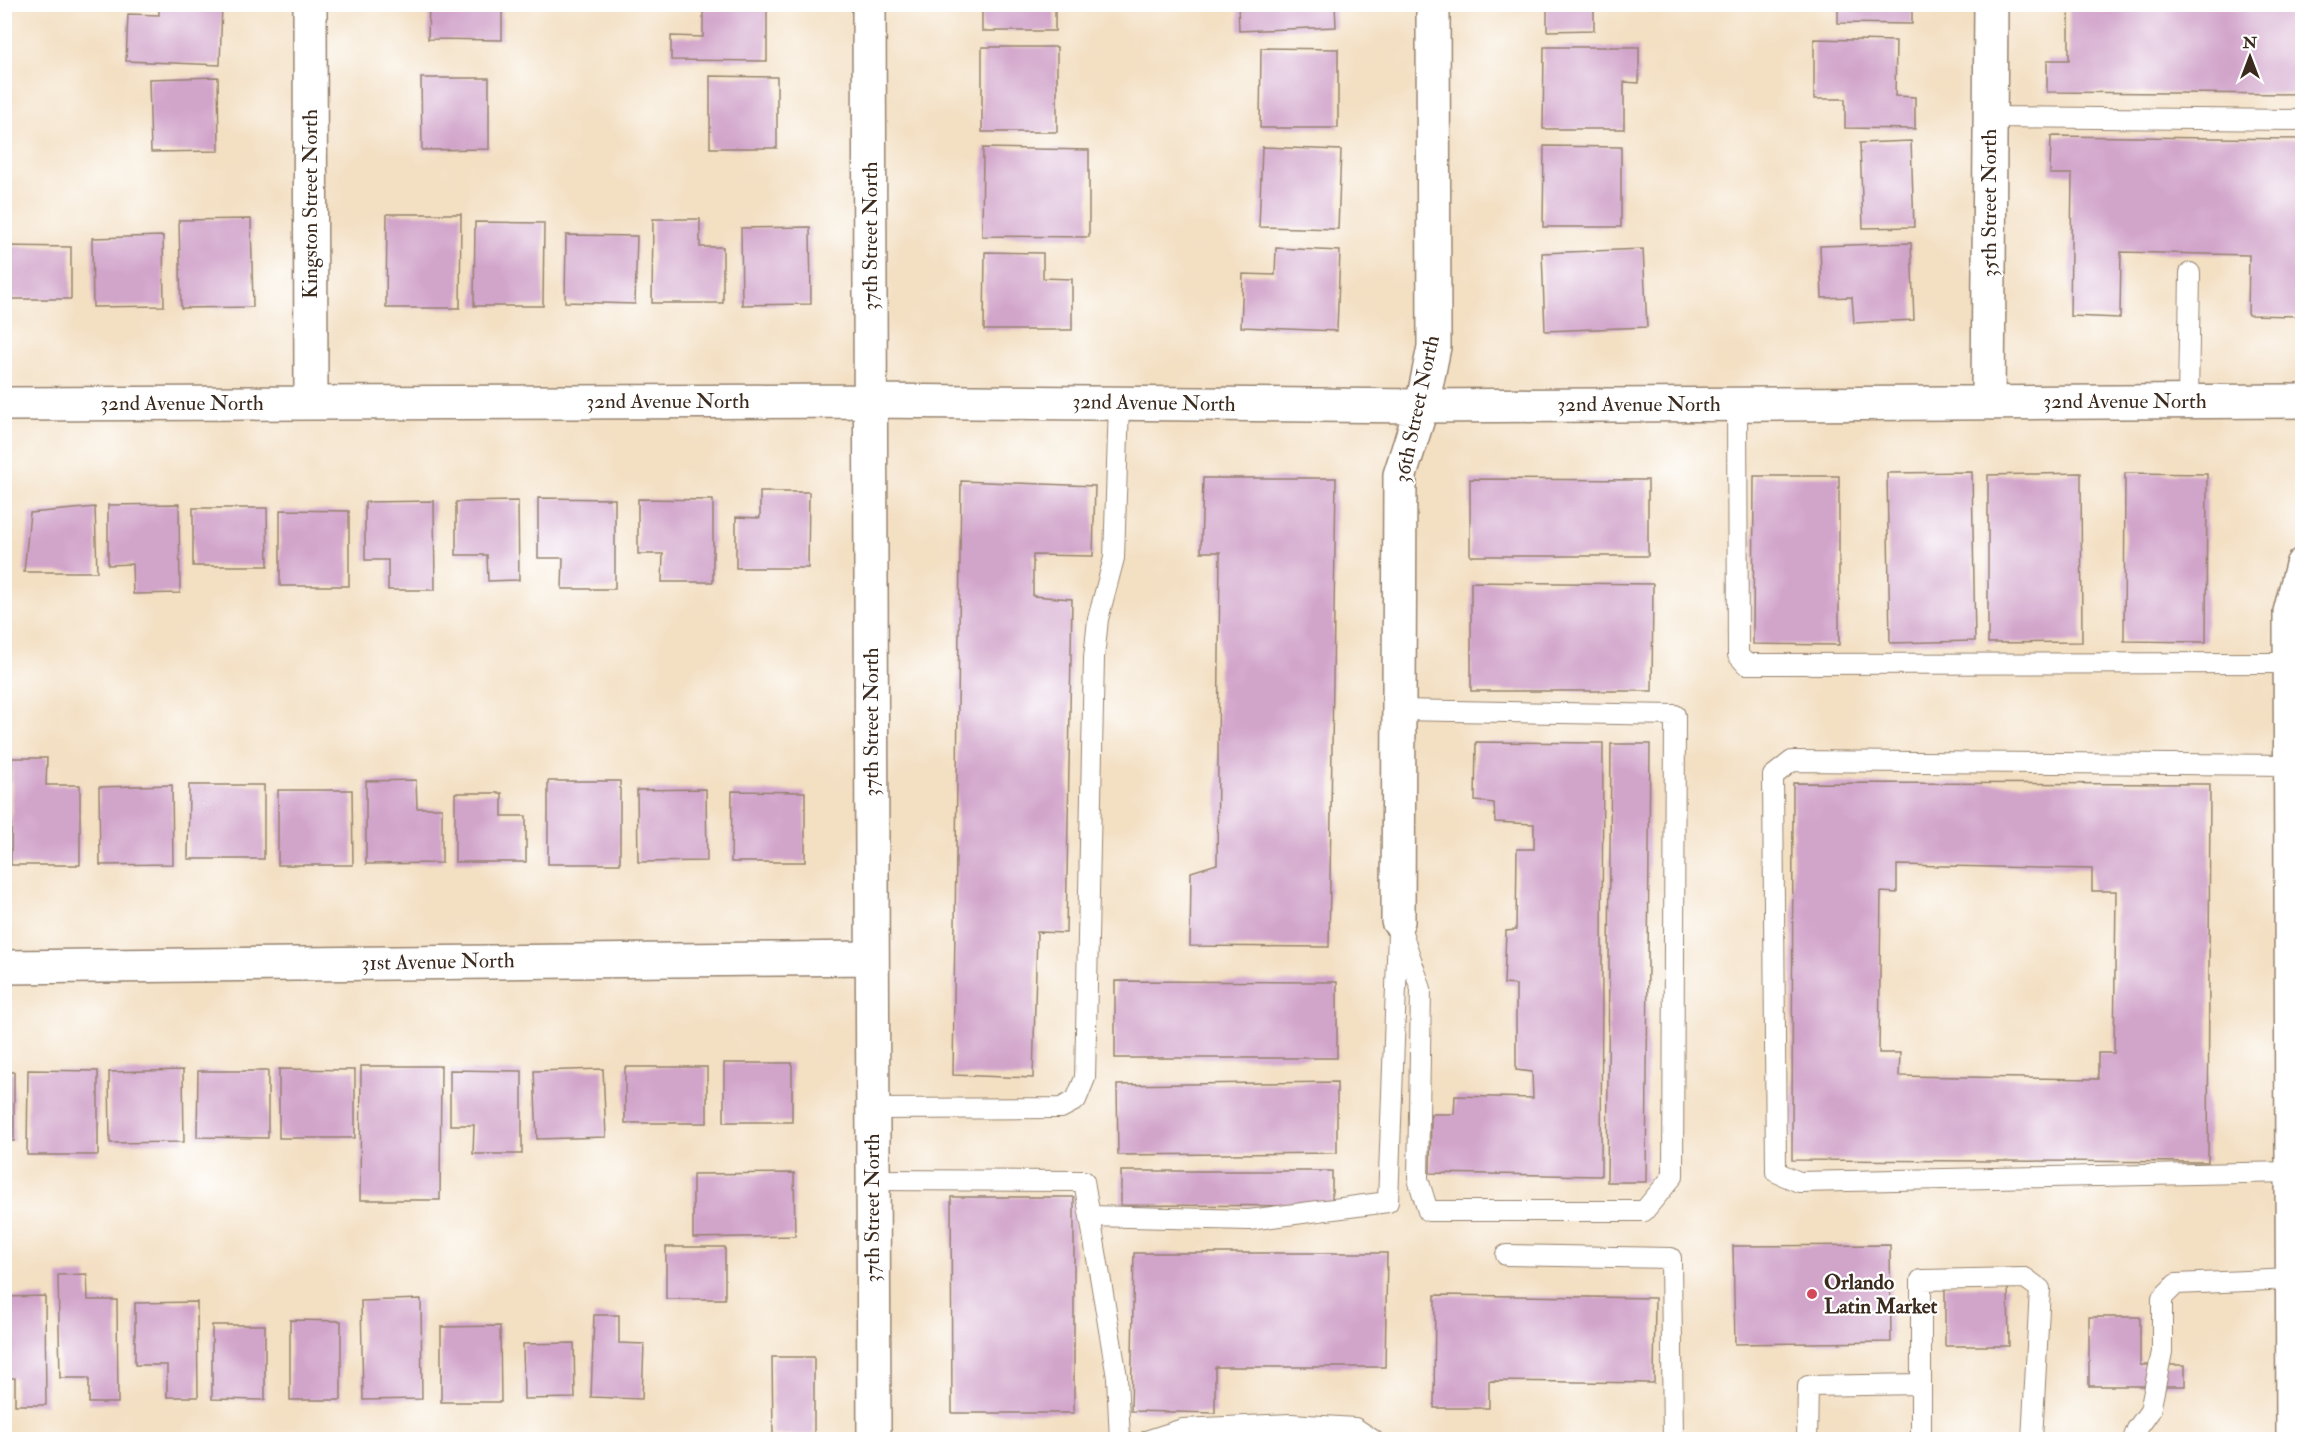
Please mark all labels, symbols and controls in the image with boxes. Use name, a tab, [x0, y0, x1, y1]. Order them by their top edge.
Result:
north arrow	[2220, 27, 2280, 87]
text: N	[2242, 33, 2258, 53]
street label: Kingston Street North	[297, 109, 324, 299]
street label: 35th Street North	[1976, 129, 2003, 277]
street label: 37th Street North	[857, 161, 884, 311]
street label: 36th Street North	[1388, 333, 1446, 485]
street label: 32nd Avenue North	[586, 388, 750, 415]
street label: 32nd Avenue North	[1072, 388, 1236, 418]
street label: 32nd Avenue North	[2043, 388, 2207, 415]
street label: 32nd Avenue North	[100, 390, 264, 417]
street label: 32nd Avenue North	[1557, 391, 1721, 418]
street label: 37th Street North	[858, 647, 885, 797]
street label: 31st Avenue North	[361, 947, 515, 977]
street label: 37th Street North	[859, 1133, 886, 1283]
place label: Orlando Latin Market	[1824, 1269, 1938, 1320]
marker: Orlando Latin Market	[1805, 1287, 1819, 1301]

